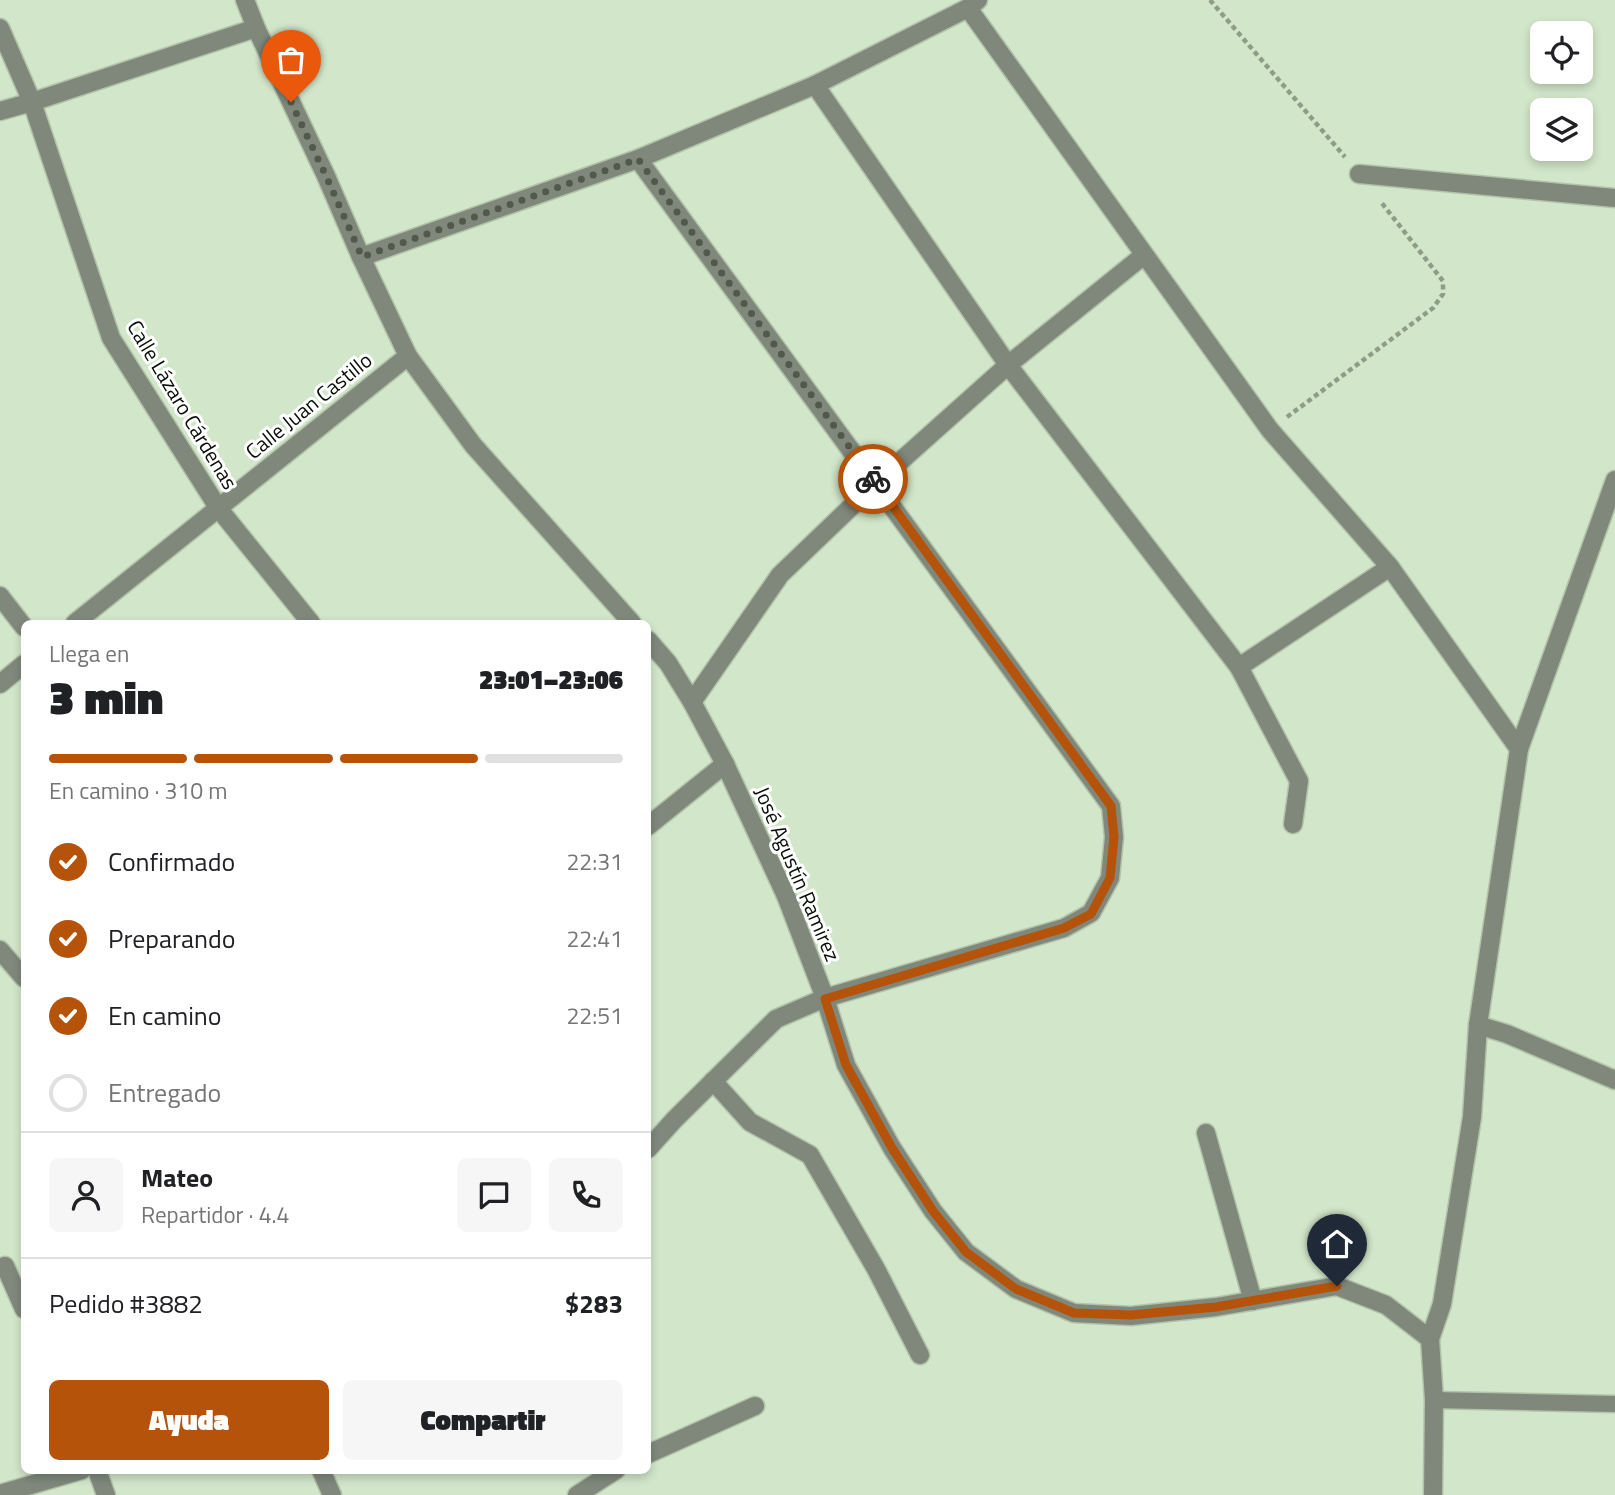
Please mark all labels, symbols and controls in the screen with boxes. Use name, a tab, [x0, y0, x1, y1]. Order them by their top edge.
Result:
map controls	[1530, 21, 1593, 161]
button: locate	[1530, 21, 1593, 84]
pin	[261, 30, 321, 102]
icon: bag	[272, 41, 310, 79]
button: layers	[1530, 98, 1593, 161]
street label: Calle Lázaro Cárdenas	[120, 314, 246, 495]
street label: Calle Juan Castillo	[238, 344, 379, 466]
courier	[838, 444, 908, 514]
icon: bike	[854, 460, 892, 498]
text: Llega en	[49, 636, 129, 671]
text: 23:01–23:06	[479, 660, 623, 699]
text: 3 min	[49, 662, 163, 732]
text: En camino · 310 m	[49, 773, 227, 808]
street label: José Agustín Ramirez	[747, 781, 849, 966]
text: Confirmado	[108, 842, 235, 881]
icon: check	[49, 843, 87, 881]
text: 22:31	[566, 844, 623, 879]
text: Preparando	[108, 919, 235, 958]
icon: check	[49, 920, 87, 958]
text: 22:41	[566, 921, 623, 956]
text: En camino	[108, 996, 222, 1035]
icon: check	[49, 997, 87, 1035]
text: 22:51	[566, 998, 623, 1033]
text: Entregado	[108, 1073, 221, 1112]
button: person	[49, 1158, 123, 1232]
text: Mateo	[141, 1158, 213, 1197]
button: chat	[457, 1158, 531, 1232]
button: phone	[549, 1158, 623, 1232]
text: Repartidor · 4.4	[141, 1197, 289, 1232]
pin	[1307, 1214, 1367, 1286]
icon: home	[1318, 1225, 1356, 1263]
text: Pedido #3882	[49, 1284, 203, 1323]
text: $283	[565, 1284, 623, 1323]
button: Ayuda	[49, 1380, 329, 1460]
button: Compartir	[343, 1380, 623, 1460]

